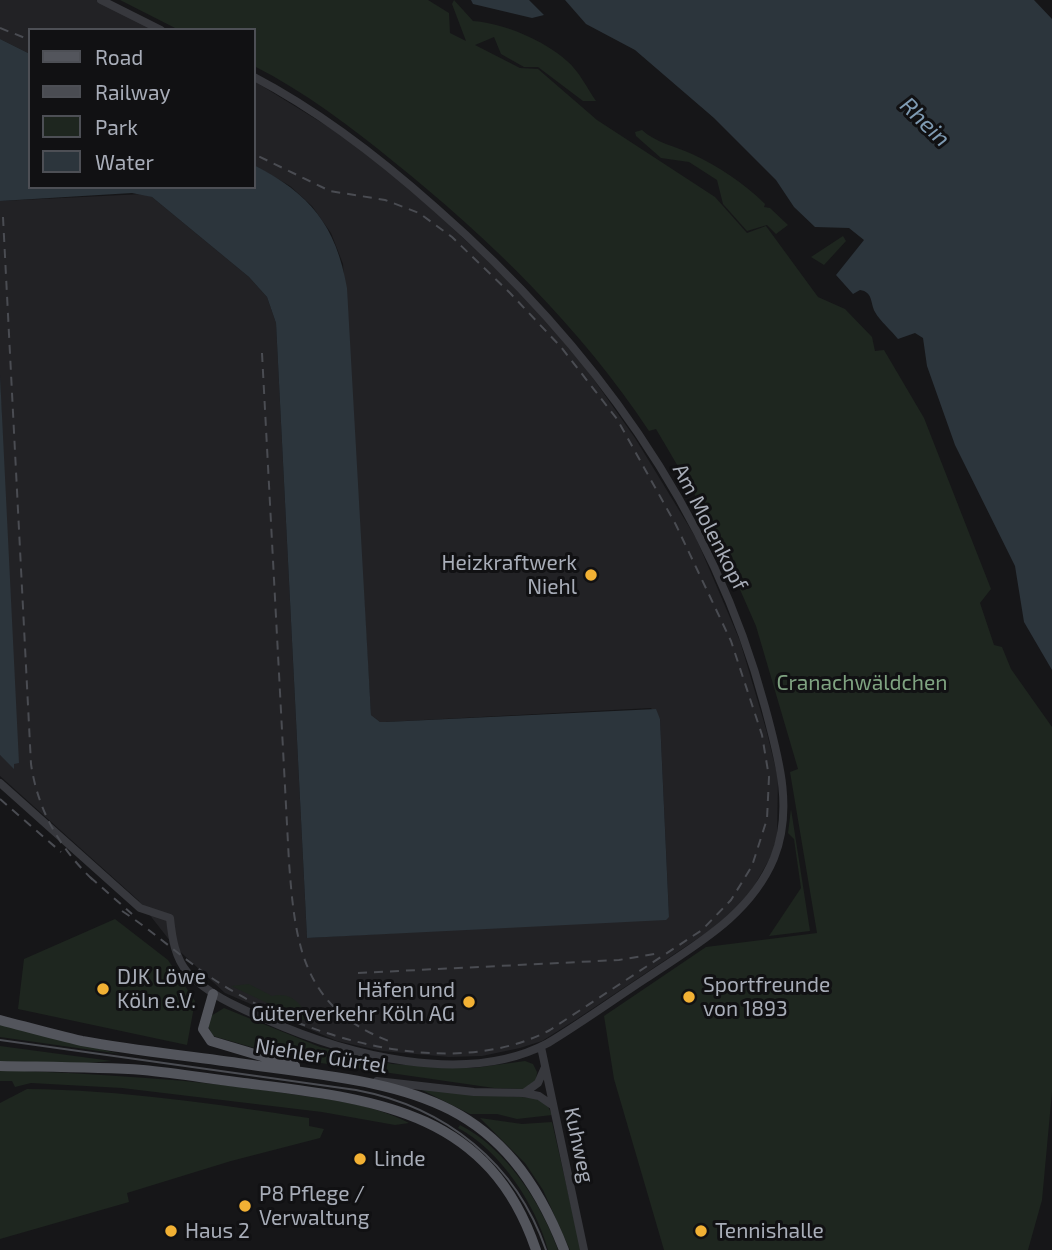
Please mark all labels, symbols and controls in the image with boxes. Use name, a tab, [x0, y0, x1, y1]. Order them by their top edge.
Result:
legend	[28, 28, 256, 189]
text: Road	[95, 44, 143, 69]
text: Railway	[95, 79, 171, 104]
water label: Rhein	[894, 92, 956, 152]
text: Park	[95, 114, 138, 139]
text: Water	[95, 149, 154, 174]
street label: Am Molenkopf	[667, 460, 753, 594]
place label: Heizkraftwerk Niehl	[442, 550, 577, 600]
marker: Heizkraftwerk Niehl	[583, 567, 599, 583]
park label: Cranachwäldchen	[776, 670, 948, 696]
place label: DJK Löwe Köln e.V.	[117, 964, 206, 1014]
place label: Sportfreunde von 1893	[703, 972, 830, 1022]
place label: Häfen und Güterverkehr Köln AG	[251, 977, 455, 1027]
marker: DJK Löwe Köln e.V.	[95, 981, 111, 997]
marker: Sportfreunde von 1893	[681, 989, 697, 1005]
marker: Häfen und Güterverkehr Köln AG	[461, 994, 477, 1010]
street label: Niehler Gürtel	[253, 1033, 389, 1079]
street label: Kuhweg	[559, 1105, 599, 1185]
place label: Linde	[374, 1146, 426, 1172]
marker: Linde	[352, 1151, 368, 1167]
place label: P8 Pflege / Verwaltung	[259, 1181, 369, 1231]
marker: P8 Pflege / Verwaltung	[237, 1198, 253, 1214]
place label: Haus 2	[185, 1218, 250, 1244]
place label: Tennishalle	[715, 1218, 824, 1244]
marker: Haus 2	[163, 1223, 179, 1239]
marker: Tennishalle	[693, 1223, 709, 1239]

